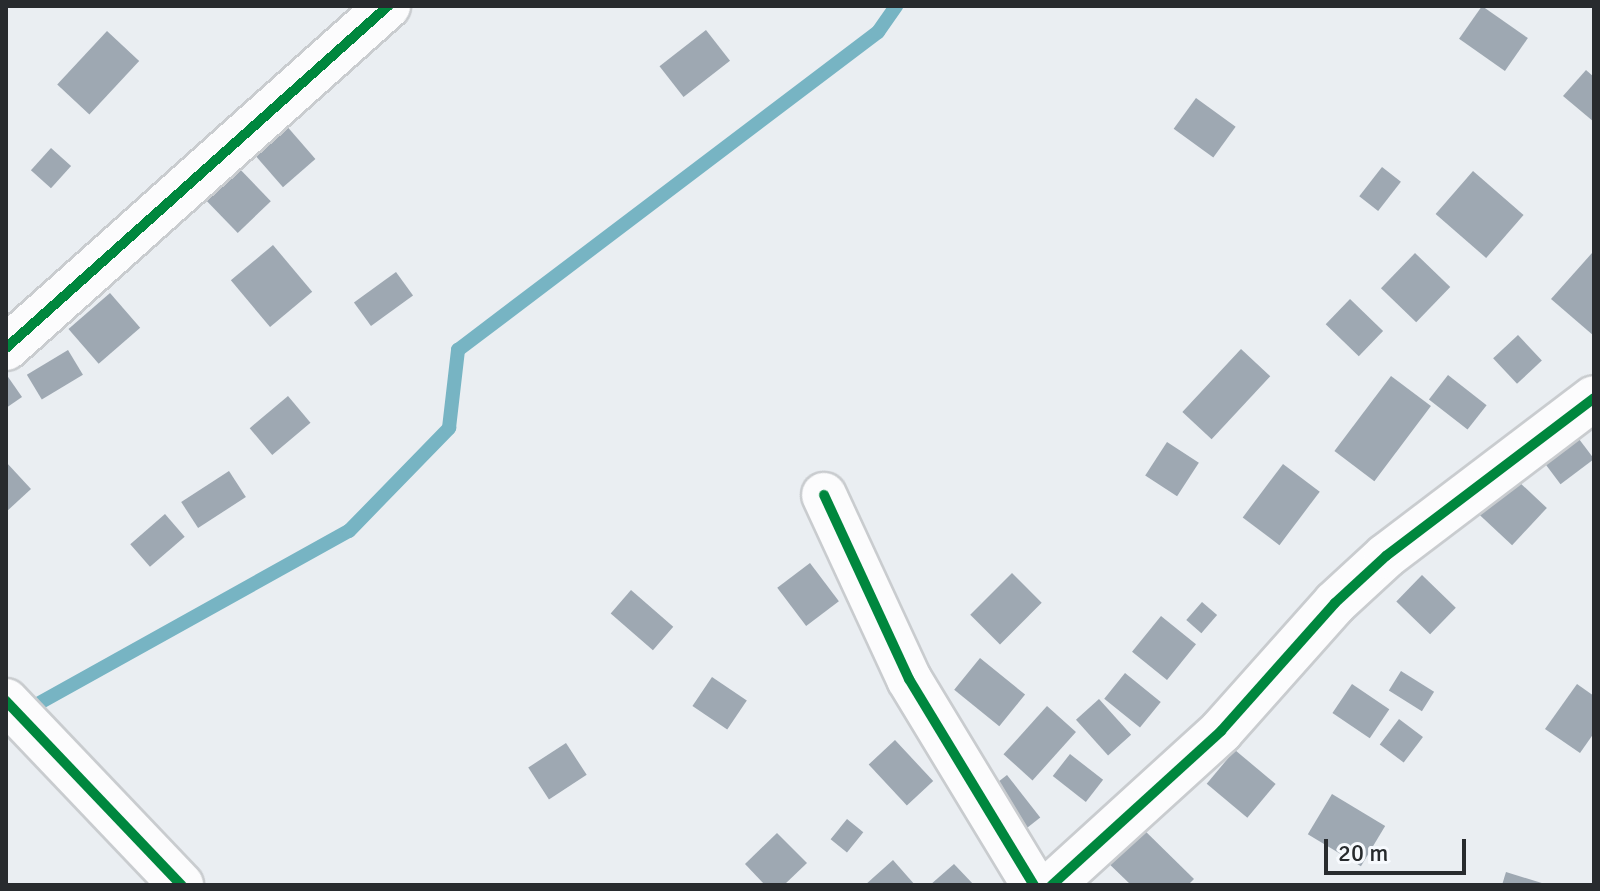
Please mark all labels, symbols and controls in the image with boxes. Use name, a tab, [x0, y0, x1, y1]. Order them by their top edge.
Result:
scale bar	[1328, 823, 1470, 873]
text: 20 m	[1338, 838, 1388, 868]

